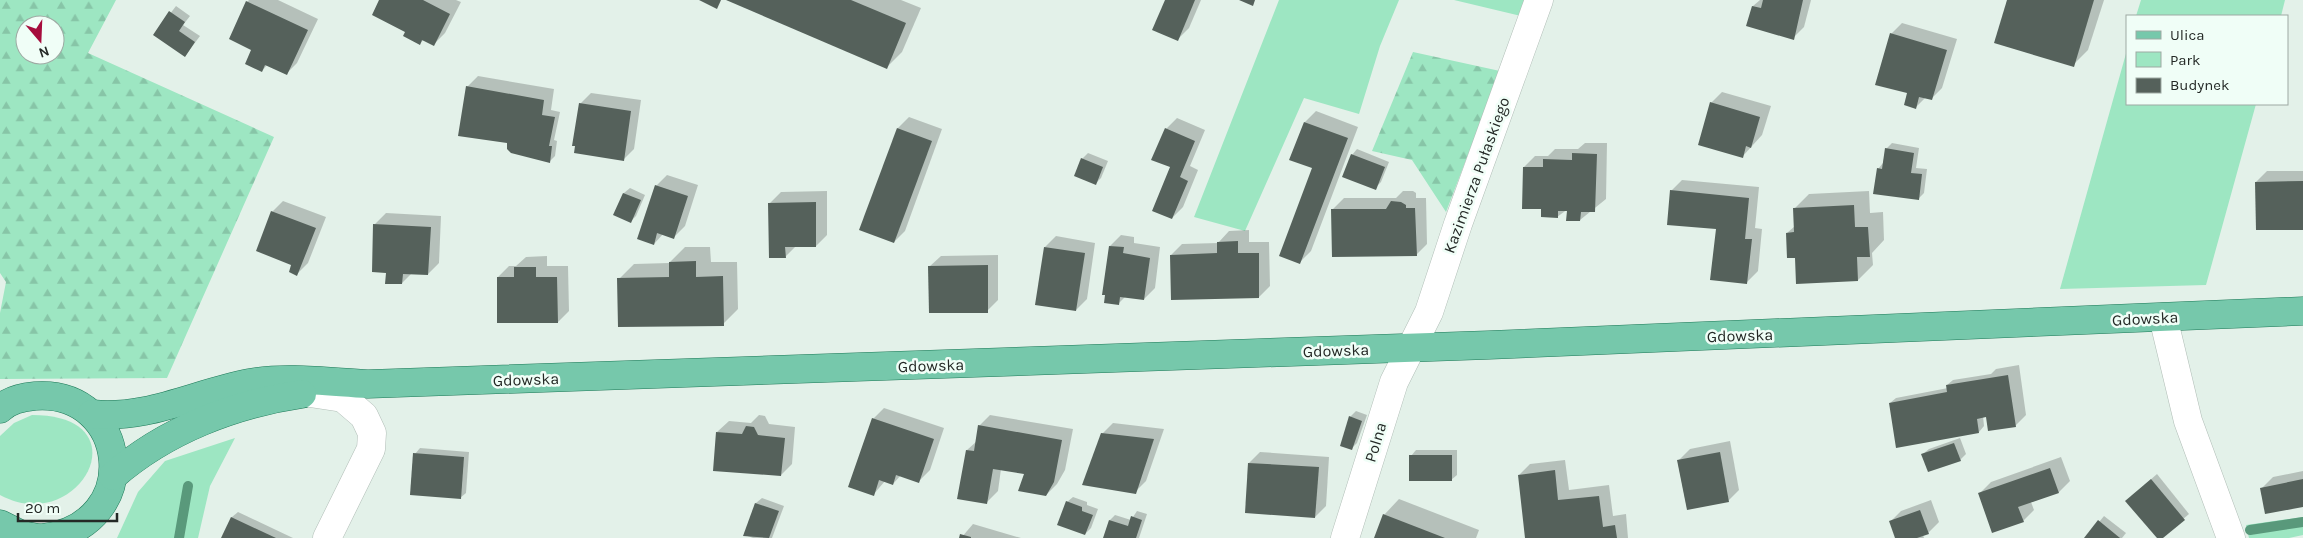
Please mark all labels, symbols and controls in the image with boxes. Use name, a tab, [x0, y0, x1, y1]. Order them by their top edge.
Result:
north arrow	[15, 15, 65, 65]
legend	[2126, 15, 2288, 105]
text: Ulica	[2170, 26, 2204, 44]
text: N	[37, 42, 52, 61]
text: Park	[2170, 51, 2200, 69]
text: Budynek	[2170, 76, 2229, 94]
street label: Kazimierza Pułaskiego	[1439, 94, 1514, 256]
street label: Gdowska	[2111, 307, 2179, 330]
street label: Gdowska	[1707, 325, 1774, 346]
street label: Gdowska	[1303, 340, 1370, 361]
street label: Gdowska	[898, 355, 965, 376]
street label: Gdowska	[493, 369, 560, 390]
street label: Polna	[1360, 420, 1390, 464]
scale bar	[18, 490, 116, 522]
text: 20 m	[25, 499, 60, 517]

